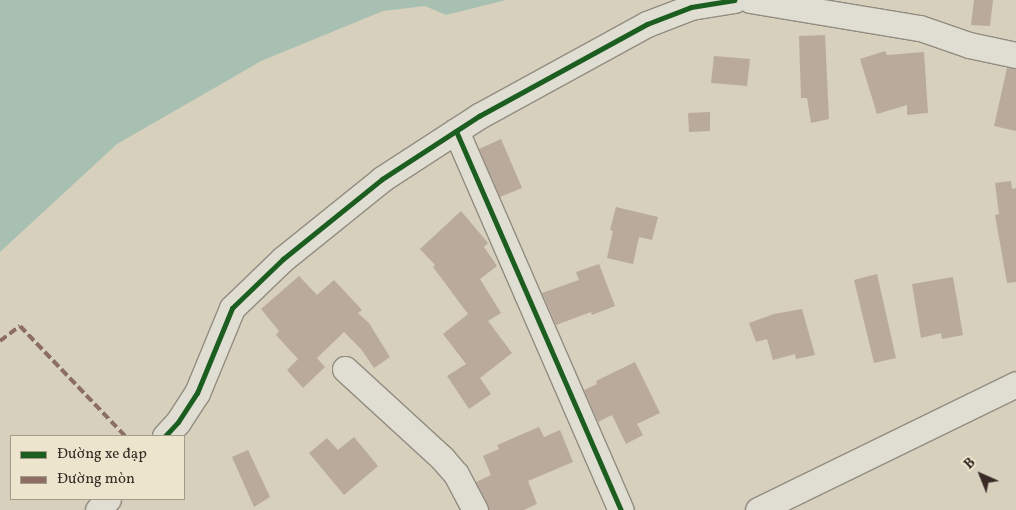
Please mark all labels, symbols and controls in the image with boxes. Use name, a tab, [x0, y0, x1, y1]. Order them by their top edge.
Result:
legend	[10, 435, 185, 500]
text: Đường xe đạp	[57, 444, 147, 465]
north arrow	[956, 450, 1006, 500]
text: B	[960, 454, 980, 474]
text: Đường mòn	[57, 469, 135, 490]

